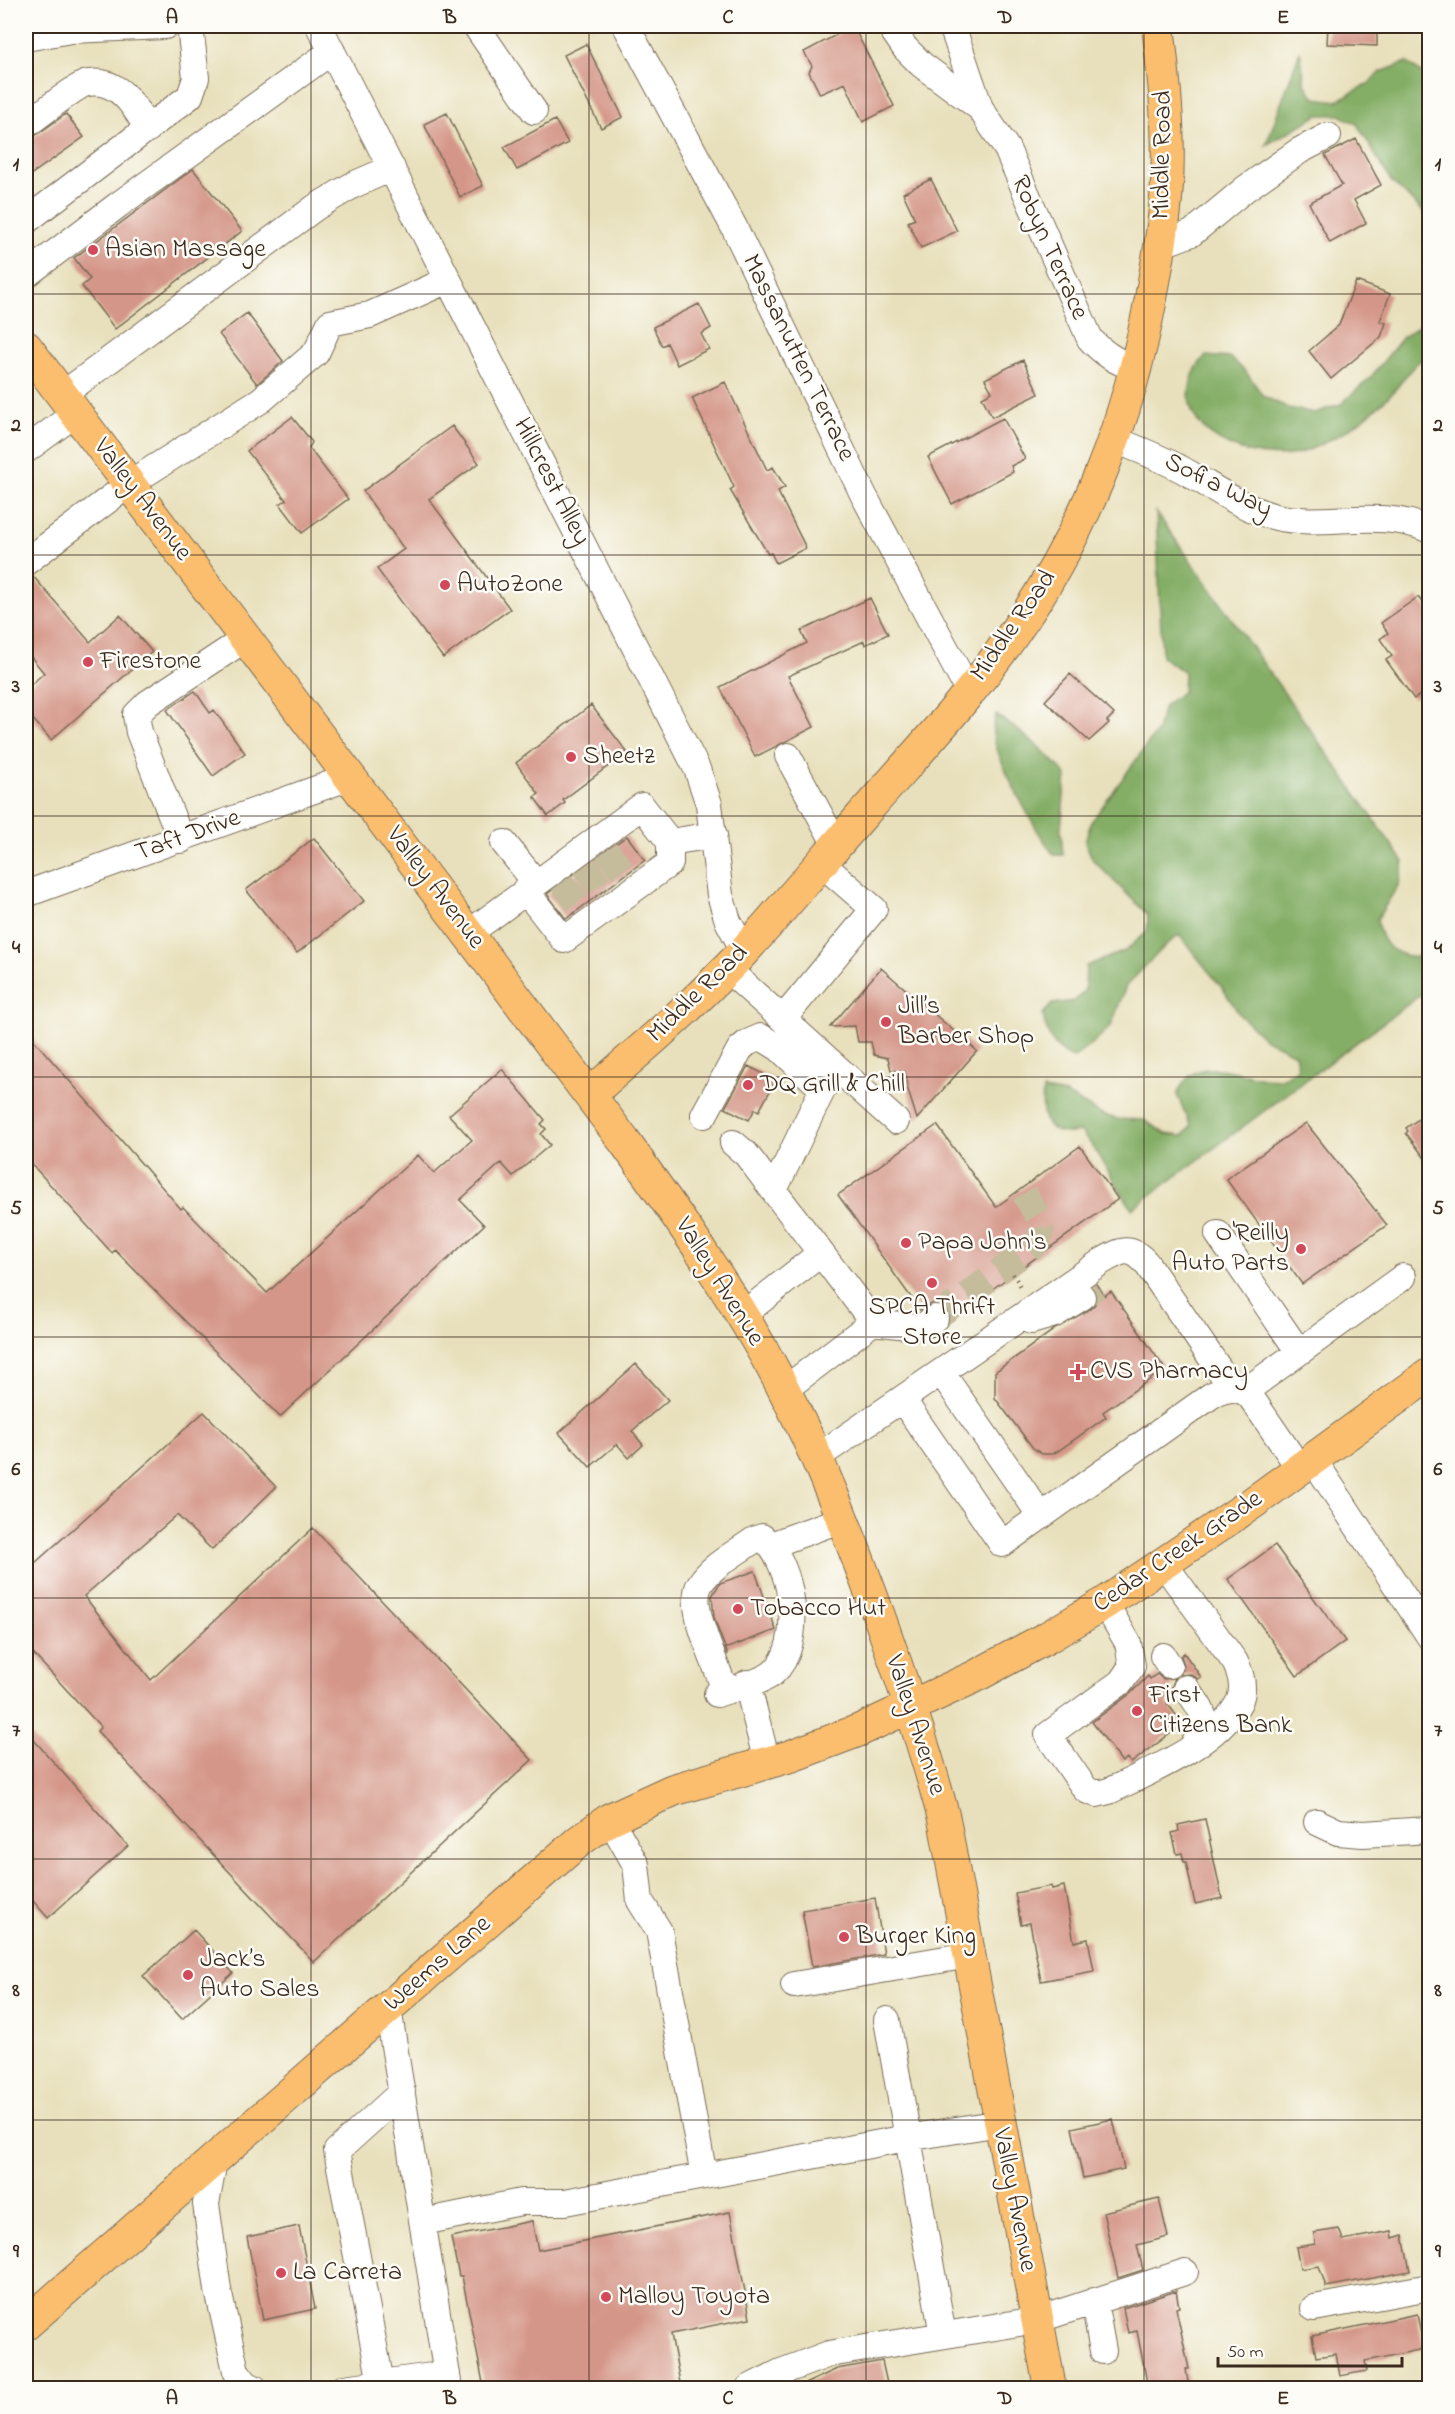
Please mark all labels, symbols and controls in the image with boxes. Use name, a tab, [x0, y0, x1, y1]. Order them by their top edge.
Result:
text: A	[166, 4, 178, 33]
text: B	[442, 4, 457, 33]
text: C	[723, 4, 734, 33]
text: D	[997, 4, 1012, 33]
text: E	[1277, 4, 1289, 33]
street label: Middle Road	[1143, 90, 1183, 220]
text: 1	[13, 151, 20, 180]
text: 1	[1435, 151, 1442, 180]
street label: Robyn Terrace	[1000, 170, 1098, 327]
place label: Asian Massage	[105, 231, 266, 269]
marker: Asian Massage	[86, 243, 100, 257]
street label: Massanutten Terrace	[731, 248, 865, 468]
street label: Hillcrest Alley	[502, 411, 600, 553]
text: 2	[10, 412, 21, 441]
text: 2	[1432, 412, 1443, 441]
street label: Valley Avenue	[82, 430, 201, 570]
street label: Sofia Way	[1157, 443, 1279, 529]
street label: Middle Road	[962, 562, 1067, 690]
place label: AutoZone	[457, 566, 563, 604]
marker: AutoZone	[438, 578, 452, 592]
place label: Firestone	[99, 643, 202, 681]
marker: Firestone	[81, 655, 95, 669]
text: 3	[11, 673, 20, 702]
text: 3	[1433, 673, 1442, 702]
place label: Sheetz	[583, 738, 655, 776]
marker: Sheetz	[564, 750, 578, 764]
street label: Taft Drive	[130, 799, 246, 873]
street label: Valley Avenue	[375, 818, 494, 958]
text: 4	[12, 934, 21, 963]
text: 4	[1434, 934, 1443, 963]
street label: Middle Road	[638, 935, 758, 1052]
place label: Jill’s Barber Shop	[897, 988, 1034, 1056]
marker: Jill’s Barber Shop	[879, 1015, 893, 1029]
place label: DQ Grill & Chill	[759, 1066, 905, 1104]
marker: DQ Grill & Chill	[741, 1078, 755, 1092]
text: 5	[10, 1195, 22, 1224]
text: 5	[1432, 1195, 1444, 1224]
street label: Valley Avenue	[664, 1209, 774, 1354]
place label: O'Reilly Auto Parts	[1172, 1215, 1289, 1283]
place label: Papa John's	[918, 1224, 1047, 1262]
marker: Papa John's	[899, 1236, 913, 1250]
marker: O'Reilly Auto Parts	[1294, 1242, 1308, 1256]
marker: SPCA Thrift Store	[925, 1276, 939, 1290]
place label: SPCA Thrift Store	[869, 1289, 996, 1357]
place label: CVS Pharmacy	[1090, 1353, 1248, 1391]
marker: CVS Pharmacy	[1071, 1365, 1085, 1379]
text: 6	[12, 1456, 21, 1485]
text: 6	[1434, 1456, 1443, 1485]
street label: Cedar Creek Grade	[1086, 1481, 1271, 1623]
place label: Tobacco Hut	[750, 1590, 886, 1628]
marker: Tobacco Hut	[731, 1602, 745, 1616]
street label: Valley Avenue	[874, 1649, 956, 1800]
place label: First Citizens Bank	[1148, 1677, 1293, 1745]
marker: First Citizens Bank	[1130, 1704, 1144, 1718]
text: 7	[12, 1717, 21, 1746]
text: 7	[1434, 1717, 1443, 1746]
street label: Weems Lane	[376, 1906, 500, 2021]
place label: Burger King	[855, 1918, 976, 1956]
marker: Burger King	[837, 1930, 851, 1944]
place label: Jack’s Auto Sales	[200, 1941, 320, 2009]
marker: Jack’s Auto Sales	[181, 1968, 195, 1982]
text: 8	[11, 1977, 20, 2006]
text: 8	[1433, 1977, 1442, 2006]
street label: Valley Avenue	[981, 2124, 1047, 2275]
text: 9	[12, 2238, 20, 2267]
text: 9	[1434, 2238, 1442, 2267]
place label: La Carreta	[293, 2254, 402, 2292]
marker: La Carreta	[274, 2266, 288, 2280]
place label: Malloy Toyota	[618, 2278, 770, 2316]
marker: Malloy Toyota	[599, 2290, 613, 2304]
scale bar	[1218, 2330, 1402, 2368]
text: 50 m	[1227, 2340, 1264, 2366]
text: A	[166, 2385, 178, 2414]
text: B	[442, 2385, 457, 2414]
text: C	[723, 2385, 734, 2414]
text: D	[997, 2385, 1012, 2414]
text: E	[1277, 2385, 1289, 2414]

